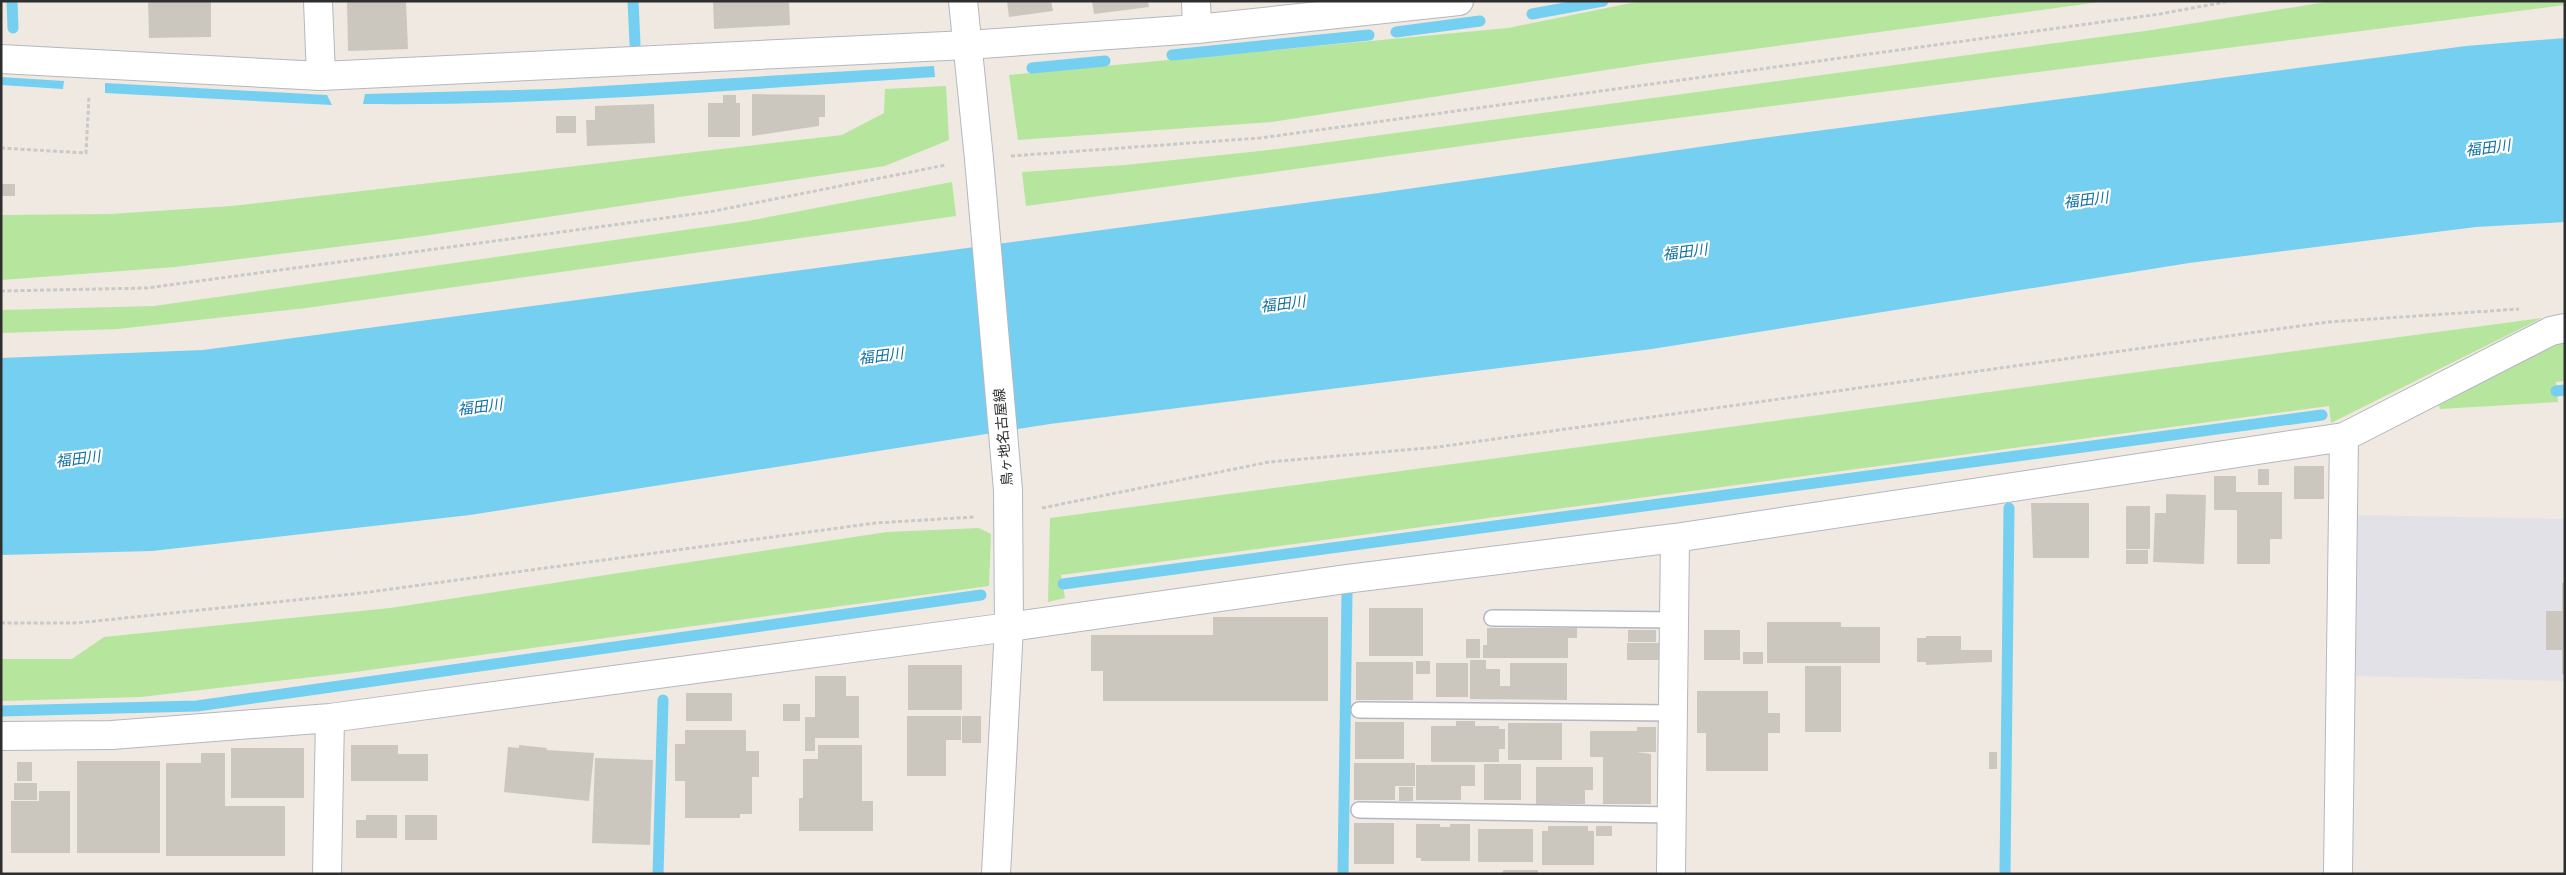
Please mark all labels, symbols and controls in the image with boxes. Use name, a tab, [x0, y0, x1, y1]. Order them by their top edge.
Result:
water label: 福田川	[2464, 135, 2514, 161]
water label: 福田川	[2062, 187, 2112, 213]
water label: 福田川	[1661, 239, 1711, 265]
water label: 福田川	[1259, 291, 1309, 317]
water label: 福田川	[857, 343, 907, 369]
street label: 鳥ヶ地名古屋線	[990, 387, 1016, 487]
water label: 福田川	[456, 394, 506, 420]
water label: 福田川	[54, 446, 104, 472]

